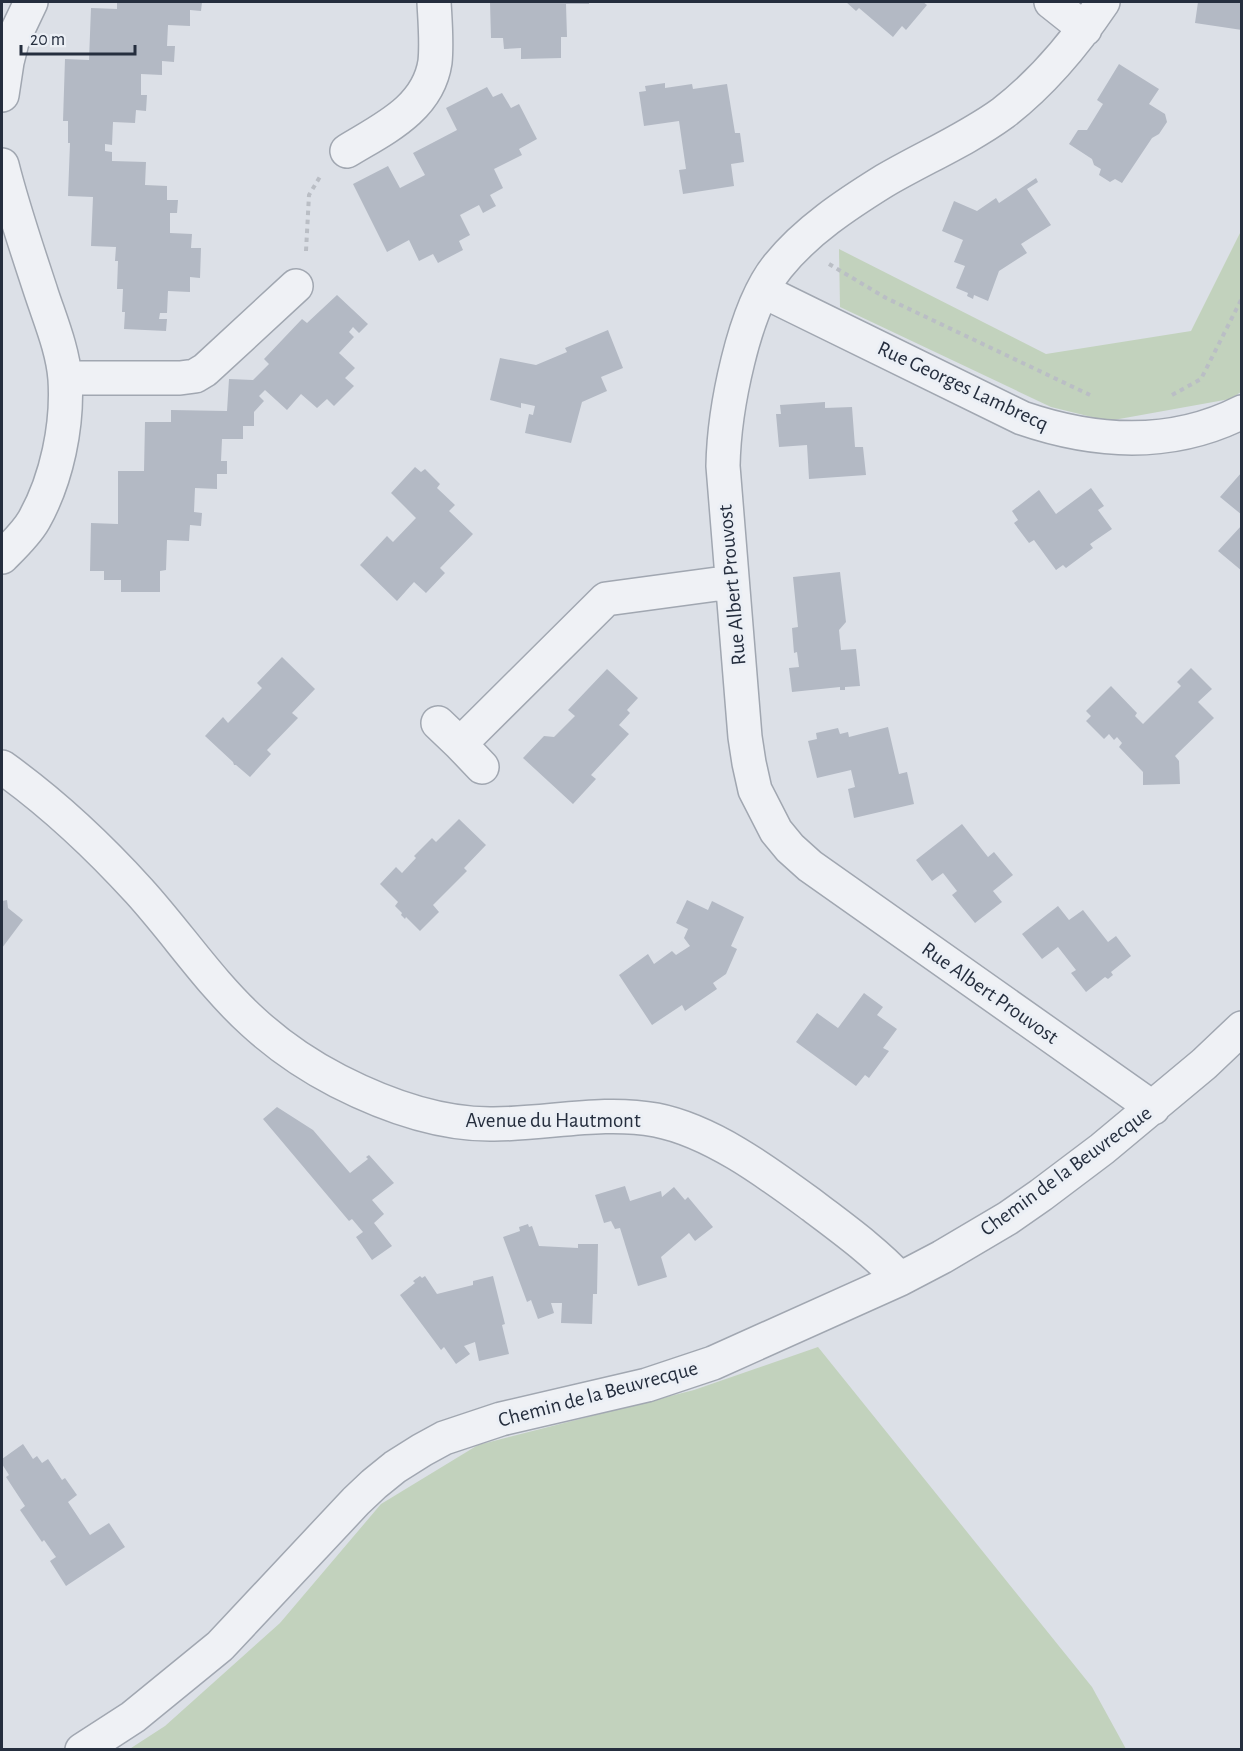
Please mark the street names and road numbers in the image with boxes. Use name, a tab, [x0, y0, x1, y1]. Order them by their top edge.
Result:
street label: Rue Georges Lambrecq	[874, 337, 1052, 435]
street label: Rue Albert Prouvost	[714, 503, 749, 666]
street label: Rue Albert Prouvost	[918, 938, 1062, 1048]
street label: Chemin de la Beuvrecque	[977, 1102, 1155, 1240]
street label: Avenue du Hautmont	[465, 1110, 641, 1131]
street label: Chemin de la Beuvrecque	[496, 1357, 700, 1431]

